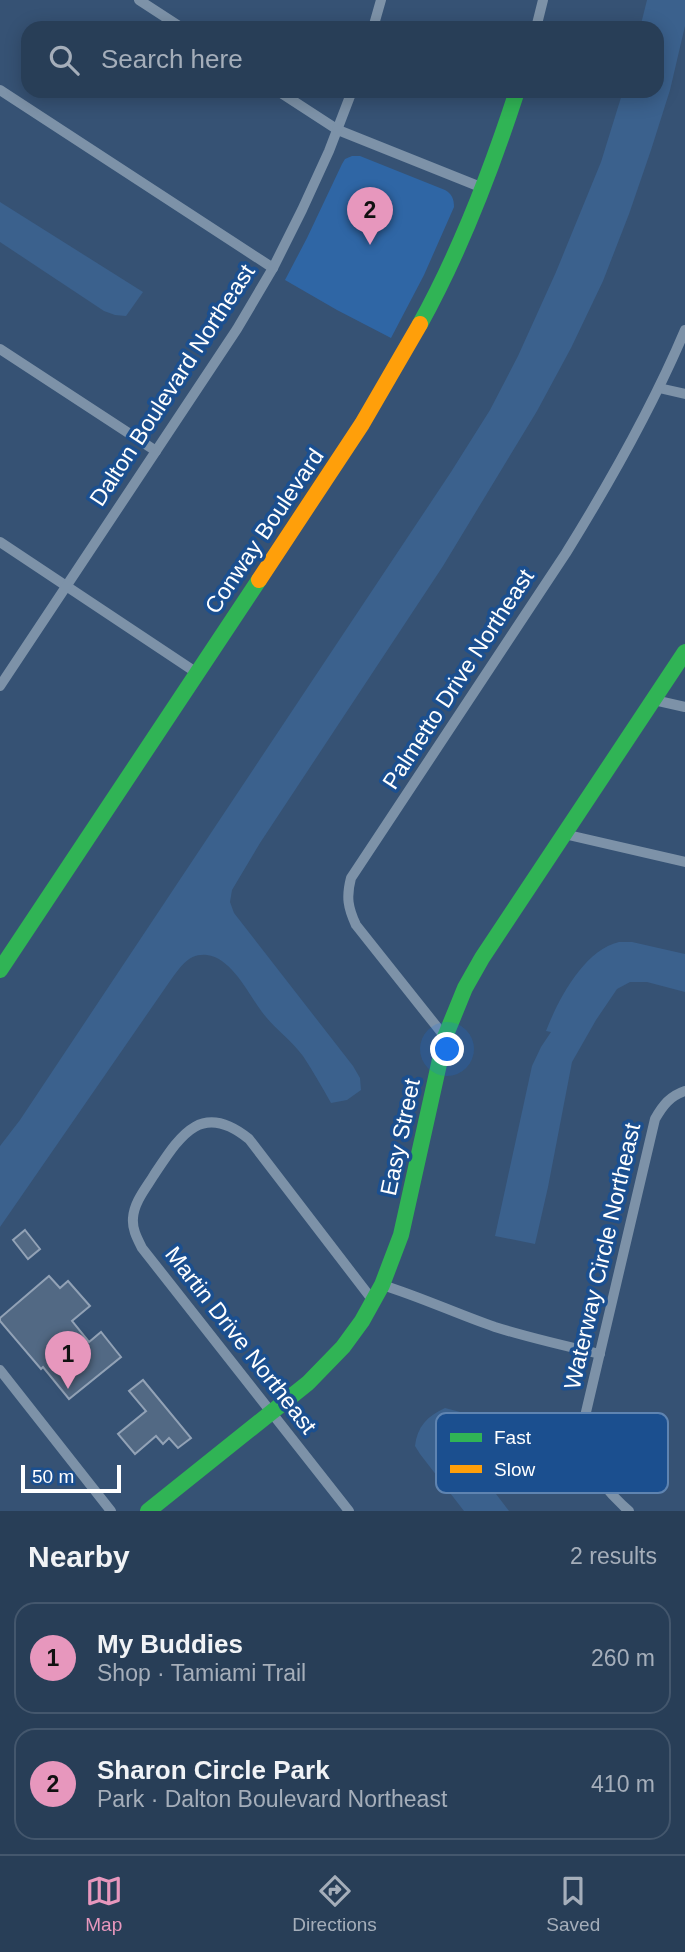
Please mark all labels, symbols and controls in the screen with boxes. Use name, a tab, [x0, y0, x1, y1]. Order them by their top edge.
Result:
search box	[21, 21, 664, 98]
icon: search	[45, 41, 83, 79]
text: Search here	[101, 44, 243, 74]
pin: 2	[347, 187, 393, 245]
street label: Dalton Boulevard Northeast	[84, 259, 260, 511]
street label: Conway Boulevard	[199, 444, 329, 618]
street label: Palmetto Drive Northeast	[377, 564, 539, 794]
your location	[430, 1032, 464, 1066]
street label: Easy Street	[375, 1076, 425, 1198]
street label: Waterway Circle Northeast	[559, 1120, 645, 1392]
street label: Martin Drive Northeast	[160, 1241, 322, 1439]
pin: 1	[45, 1331, 91, 1389]
legend	[436, 1413, 668, 1493]
text: Fast	[494, 1427, 532, 1448]
text: Slow	[494, 1459, 535, 1480]
scale bar	[21, 1462, 121, 1494]
text: 50 m	[32, 1466, 74, 1487]
text: Nearby	[28, 1540, 130, 1573]
text: 2 results	[570, 1543, 657, 1569]
text: My Buddies	[97, 1629, 243, 1659]
text: 1	[47, 1645, 59, 1671]
text: 260 m	[591, 1645, 655, 1671]
text: Shop · Tamiami Trail	[97, 1660, 306, 1686]
text: Sharon Circle Park	[97, 1755, 330, 1785]
text: 2	[47, 1771, 59, 1797]
text: 410 m	[591, 1771, 655, 1797]
text: Park · Dalton Boulevard Northeast	[97, 1786, 447, 1812]
tab: Map	[85, 1872, 123, 1936]
tab: Directions	[292, 1872, 377, 1936]
tab: Saved	[546, 1872, 600, 1936]

